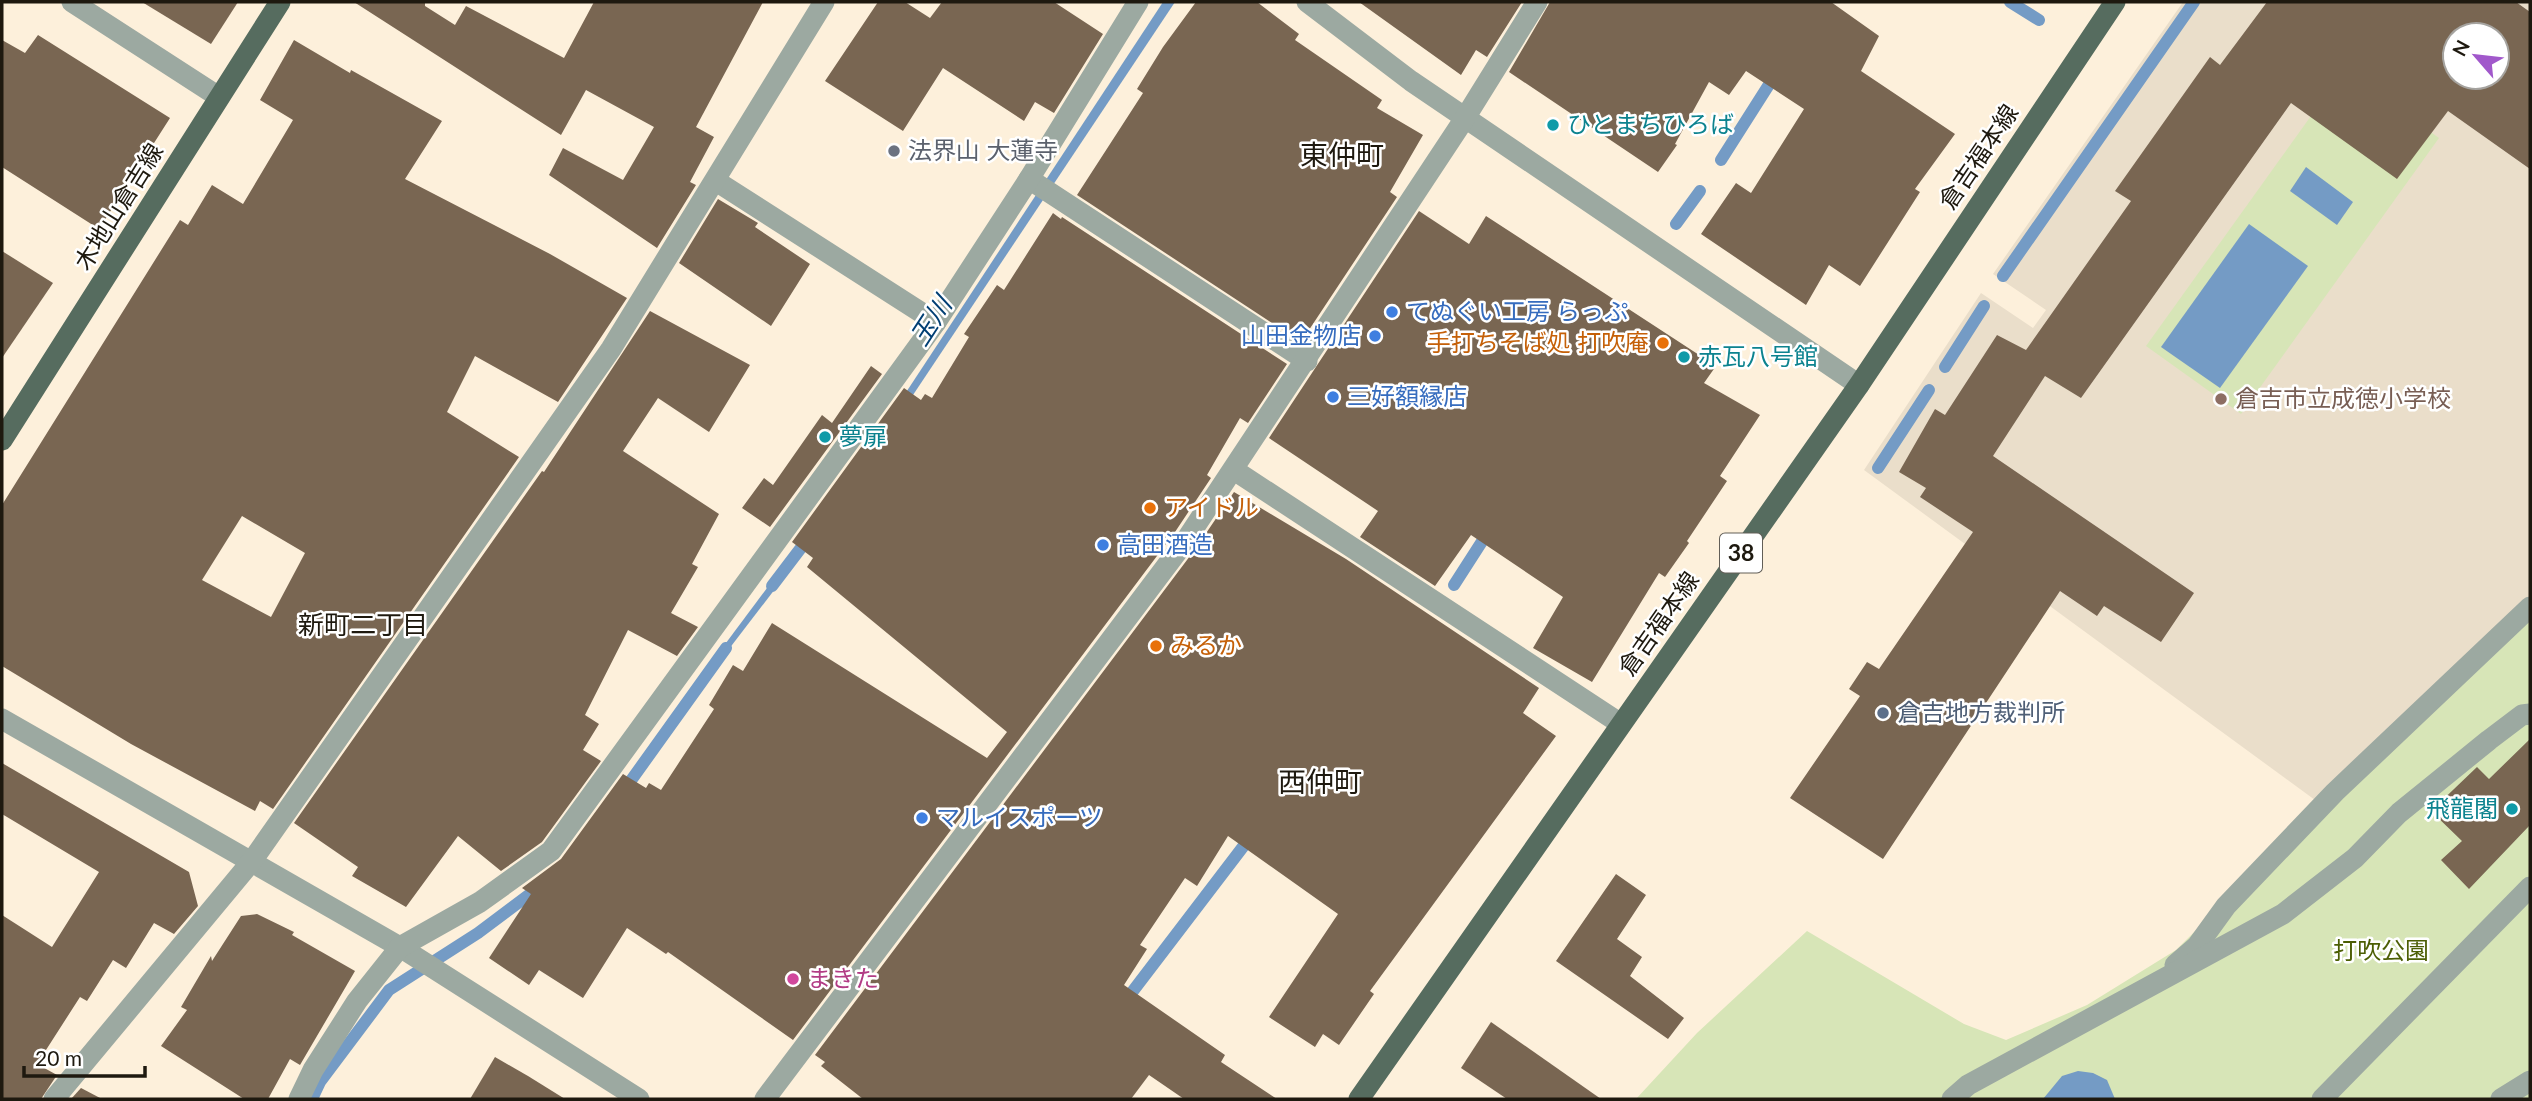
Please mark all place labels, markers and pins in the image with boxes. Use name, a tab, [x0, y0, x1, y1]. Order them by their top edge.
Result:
place label: ひとまちひろば	[1567, 109, 1734, 138]
marker: ひとまちひろば	[1545, 117, 1561, 133]
place label: 法界山 大蓮寺	[908, 135, 1058, 164]
marker: 法界山 大蓮寺	[886, 143, 902, 159]
place label: てぬぐい工房 らっぷ	[1406, 296, 1628, 325]
marker: てぬぐい工房 らっぷ	[1384, 304, 1400, 320]
place label: 山田金物店	[1241, 320, 1361, 349]
place label: 手打ちそば処 打吹庵	[1427, 327, 1649, 356]
marker: 山田金物店	[1367, 328, 1383, 344]
marker: 手打ちそば処 打吹庵	[1655, 335, 1671, 351]
place label: 赤瓦八号館	[1698, 341, 1818, 370]
marker: 赤瓦八号館	[1676, 349, 1692, 365]
place label: 三好額縁店	[1347, 381, 1467, 410]
place label: 倉吉市立成徳小学校	[2235, 383, 2451, 412]
marker: 三好額縁店	[1325, 389, 1341, 405]
marker: 倉吉市立成徳小学校	[2213, 391, 2229, 407]
place label: 夢扉	[839, 421, 887, 450]
marker: 夢扉	[817, 429, 833, 445]
place label: アイドル	[1164, 492, 1259, 521]
marker: アイドル	[1142, 500, 1158, 516]
place label: 高田酒造	[1117, 529, 1213, 558]
marker: 高田酒造	[1095, 537, 1111, 553]
place label: みるか	[1170, 630, 1242, 659]
marker: みるか	[1148, 638, 1164, 654]
place label: 倉吉地方裁判所	[1897, 697, 2065, 726]
marker: 倉吉地方裁判所	[1875, 705, 1891, 721]
place label: 飛龍閣	[2426, 793, 2498, 822]
marker: 飛龍閣	[2504, 801, 2520, 817]
place label: マルイスポーツ	[936, 802, 1103, 831]
marker: マルイスポーツ	[914, 810, 930, 826]
place label: まきた	[807, 963, 879, 992]
marker: まきた	[785, 971, 801, 987]

